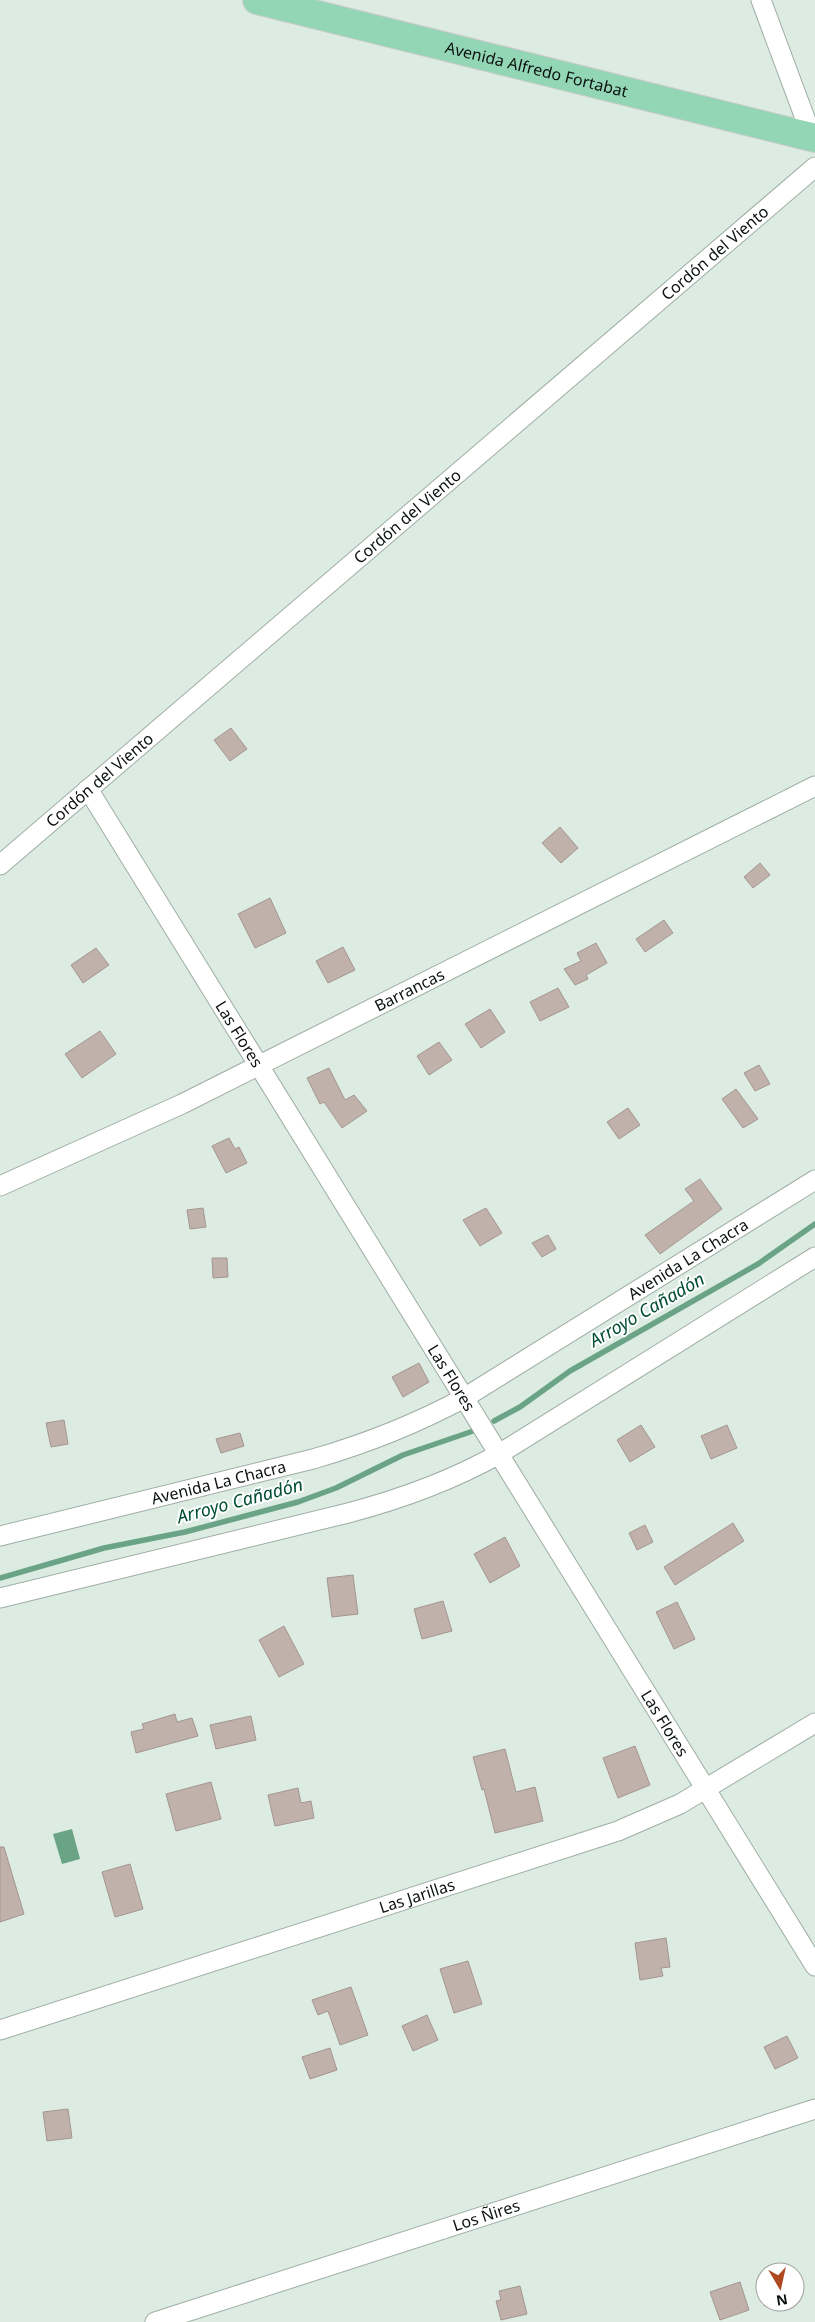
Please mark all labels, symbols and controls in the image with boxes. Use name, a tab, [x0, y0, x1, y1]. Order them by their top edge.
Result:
street label: Avenida Alfredo Fortabat	[443, 36, 630, 102]
street label: Cordón del Viento	[656, 201, 773, 305]
street label: Cordón del Viento	[349, 464, 466, 569]
street label: Cordón del Viento	[41, 728, 158, 832]
street label: Barrancas	[371, 963, 448, 1017]
street label: Las Flores	[210, 997, 268, 1071]
street label: Avenida La Chacra	[623, 1213, 752, 1305]
water label: Arroyo Cañadón	[583, 1266, 709, 1353]
street label: Las Flores	[423, 1340, 481, 1415]
street label: Avenida La Chacra	[149, 1455, 288, 1509]
water label: Arroyo Cañadón	[172, 1472, 305, 1529]
street label: Las Flores	[636, 1686, 694, 1761]
street label: Las Jarillas	[376, 1873, 458, 1918]
street label: Los Ñires	[450, 2194, 523, 2236]
north arrow	[755, 2262, 805, 2312]
text: N	[775, 2290, 789, 2311]

